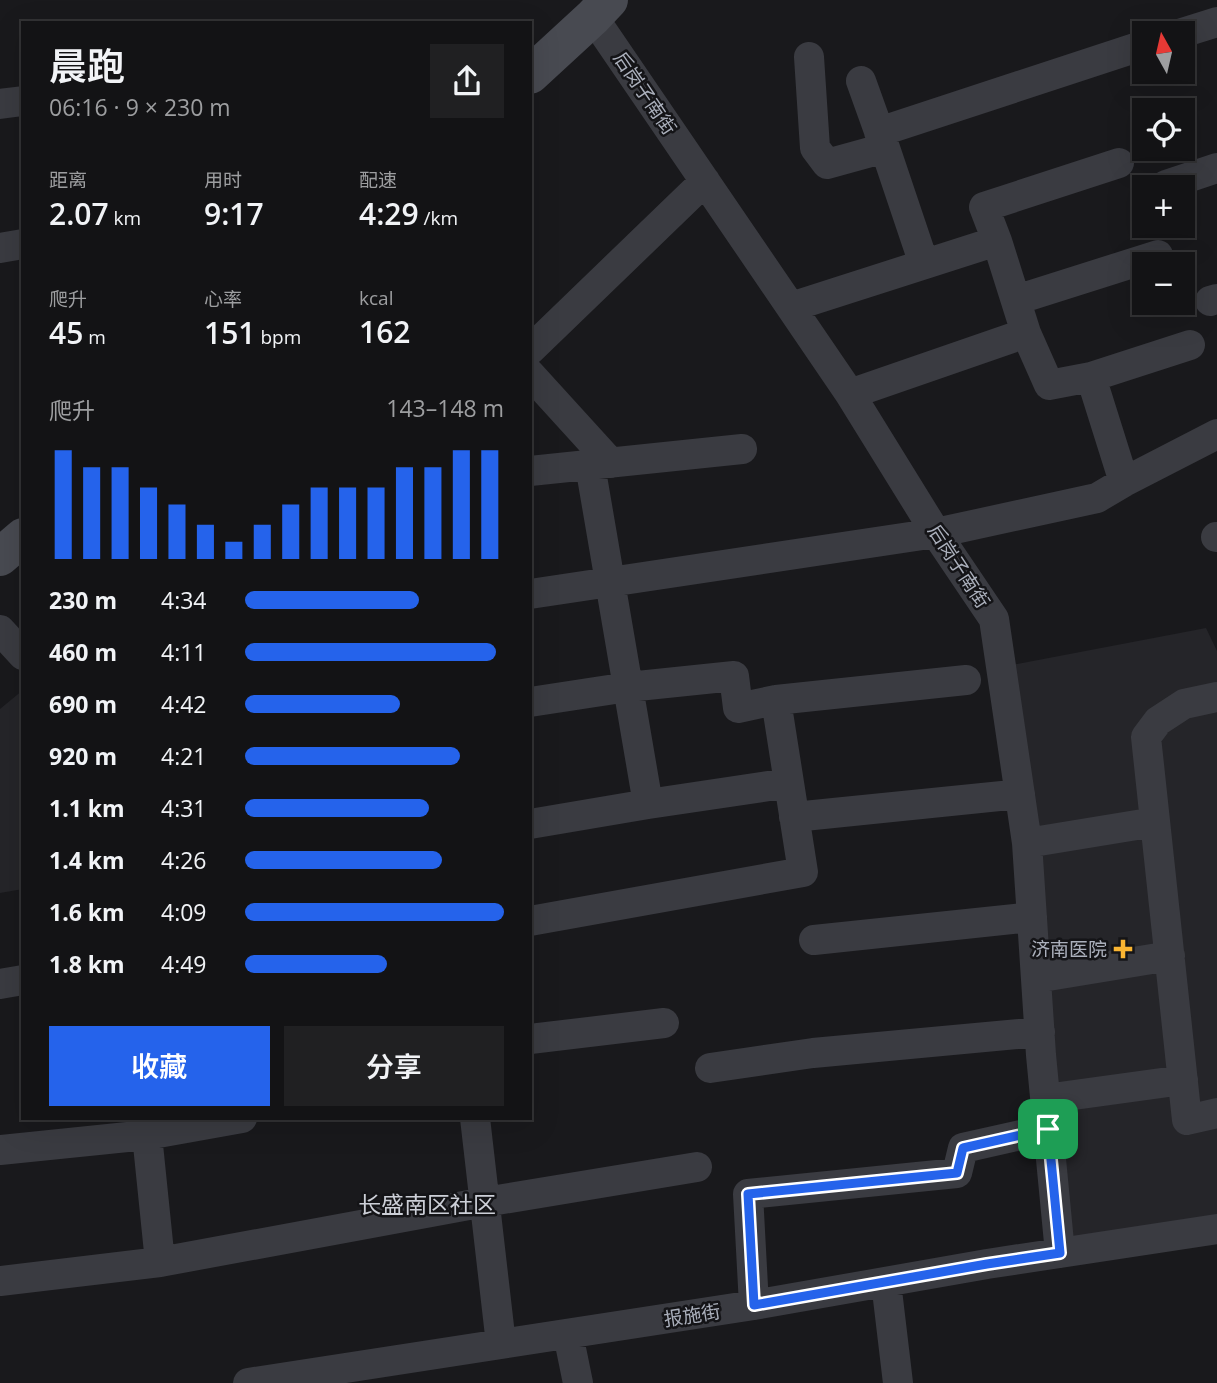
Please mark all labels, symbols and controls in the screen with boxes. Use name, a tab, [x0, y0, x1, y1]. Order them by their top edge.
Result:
north arrow	[1132, 21, 1195, 84]
map controls	[1132, 21, 1195, 315]
text: 晨跑	[49, 39, 125, 91]
button: share	[430, 44, 504, 118]
street label: 后岗子南街	[608, 46, 682, 140]
text: 06:16 · 9 × 230 m	[49, 91, 231, 123]
button: locate	[1132, 98, 1195, 161]
text: 距离	[49, 167, 87, 193]
text: 用时	[204, 167, 242, 193]
text: 配速	[359, 167, 397, 193]
button: +	[1132, 175, 1195, 238]
text: 2.07	[49, 193, 109, 234]
text: 9:17	[204, 193, 264, 234]
text: 4:29	[359, 193, 419, 234]
text: km	[109, 205, 141, 231]
text: /km	[419, 205, 458, 231]
button: −	[1132, 252, 1195, 315]
text: kcal	[359, 285, 393, 311]
text: 爬升	[49, 286, 87, 312]
text: 心率	[204, 286, 242, 312]
text: 162	[359, 311, 410, 352]
text: 45	[49, 312, 83, 353]
text: 151	[204, 312, 255, 353]
text: m	[83, 324, 106, 350]
text: bpm	[255, 324, 301, 350]
text: 143–148 m	[386, 392, 504, 424]
text: 爬升	[49, 394, 95, 426]
street label: 后岗子南街	[922, 519, 996, 613]
text: 230 m	[49, 584, 117, 616]
text: 4:34	[161, 584, 207, 616]
text: 460 m	[49, 636, 117, 668]
text: 4:11	[161, 636, 207, 668]
text: 690 m	[49, 688, 117, 720]
text: 4:42	[161, 688, 207, 720]
text: 920 m	[49, 740, 117, 772]
text: 4:21	[161, 740, 207, 772]
text: 1.1 km	[49, 792, 125, 824]
text: 4:31	[161, 792, 207, 824]
text: 1.4 km	[49, 844, 125, 876]
text: 4:26	[161, 844, 207, 876]
text: 1.6 km	[49, 896, 125, 928]
text: 4:09	[161, 896, 207, 928]
place label: 济南医院	[1031, 936, 1107, 962]
marker: 济南医院	[1113, 939, 1133, 959]
text: 1.8 km	[49, 948, 125, 980]
text: 4:49	[161, 948, 207, 980]
button: 收藏	[49, 1026, 270, 1106]
button: 分享	[284, 1026, 504, 1106]
pin	[1018, 1099, 1078, 1159]
icon: arrive	[1029, 1110, 1067, 1148]
district label: 长盛南区社区	[358, 1188, 496, 1220]
street label: 报施街	[662, 1298, 722, 1332]

